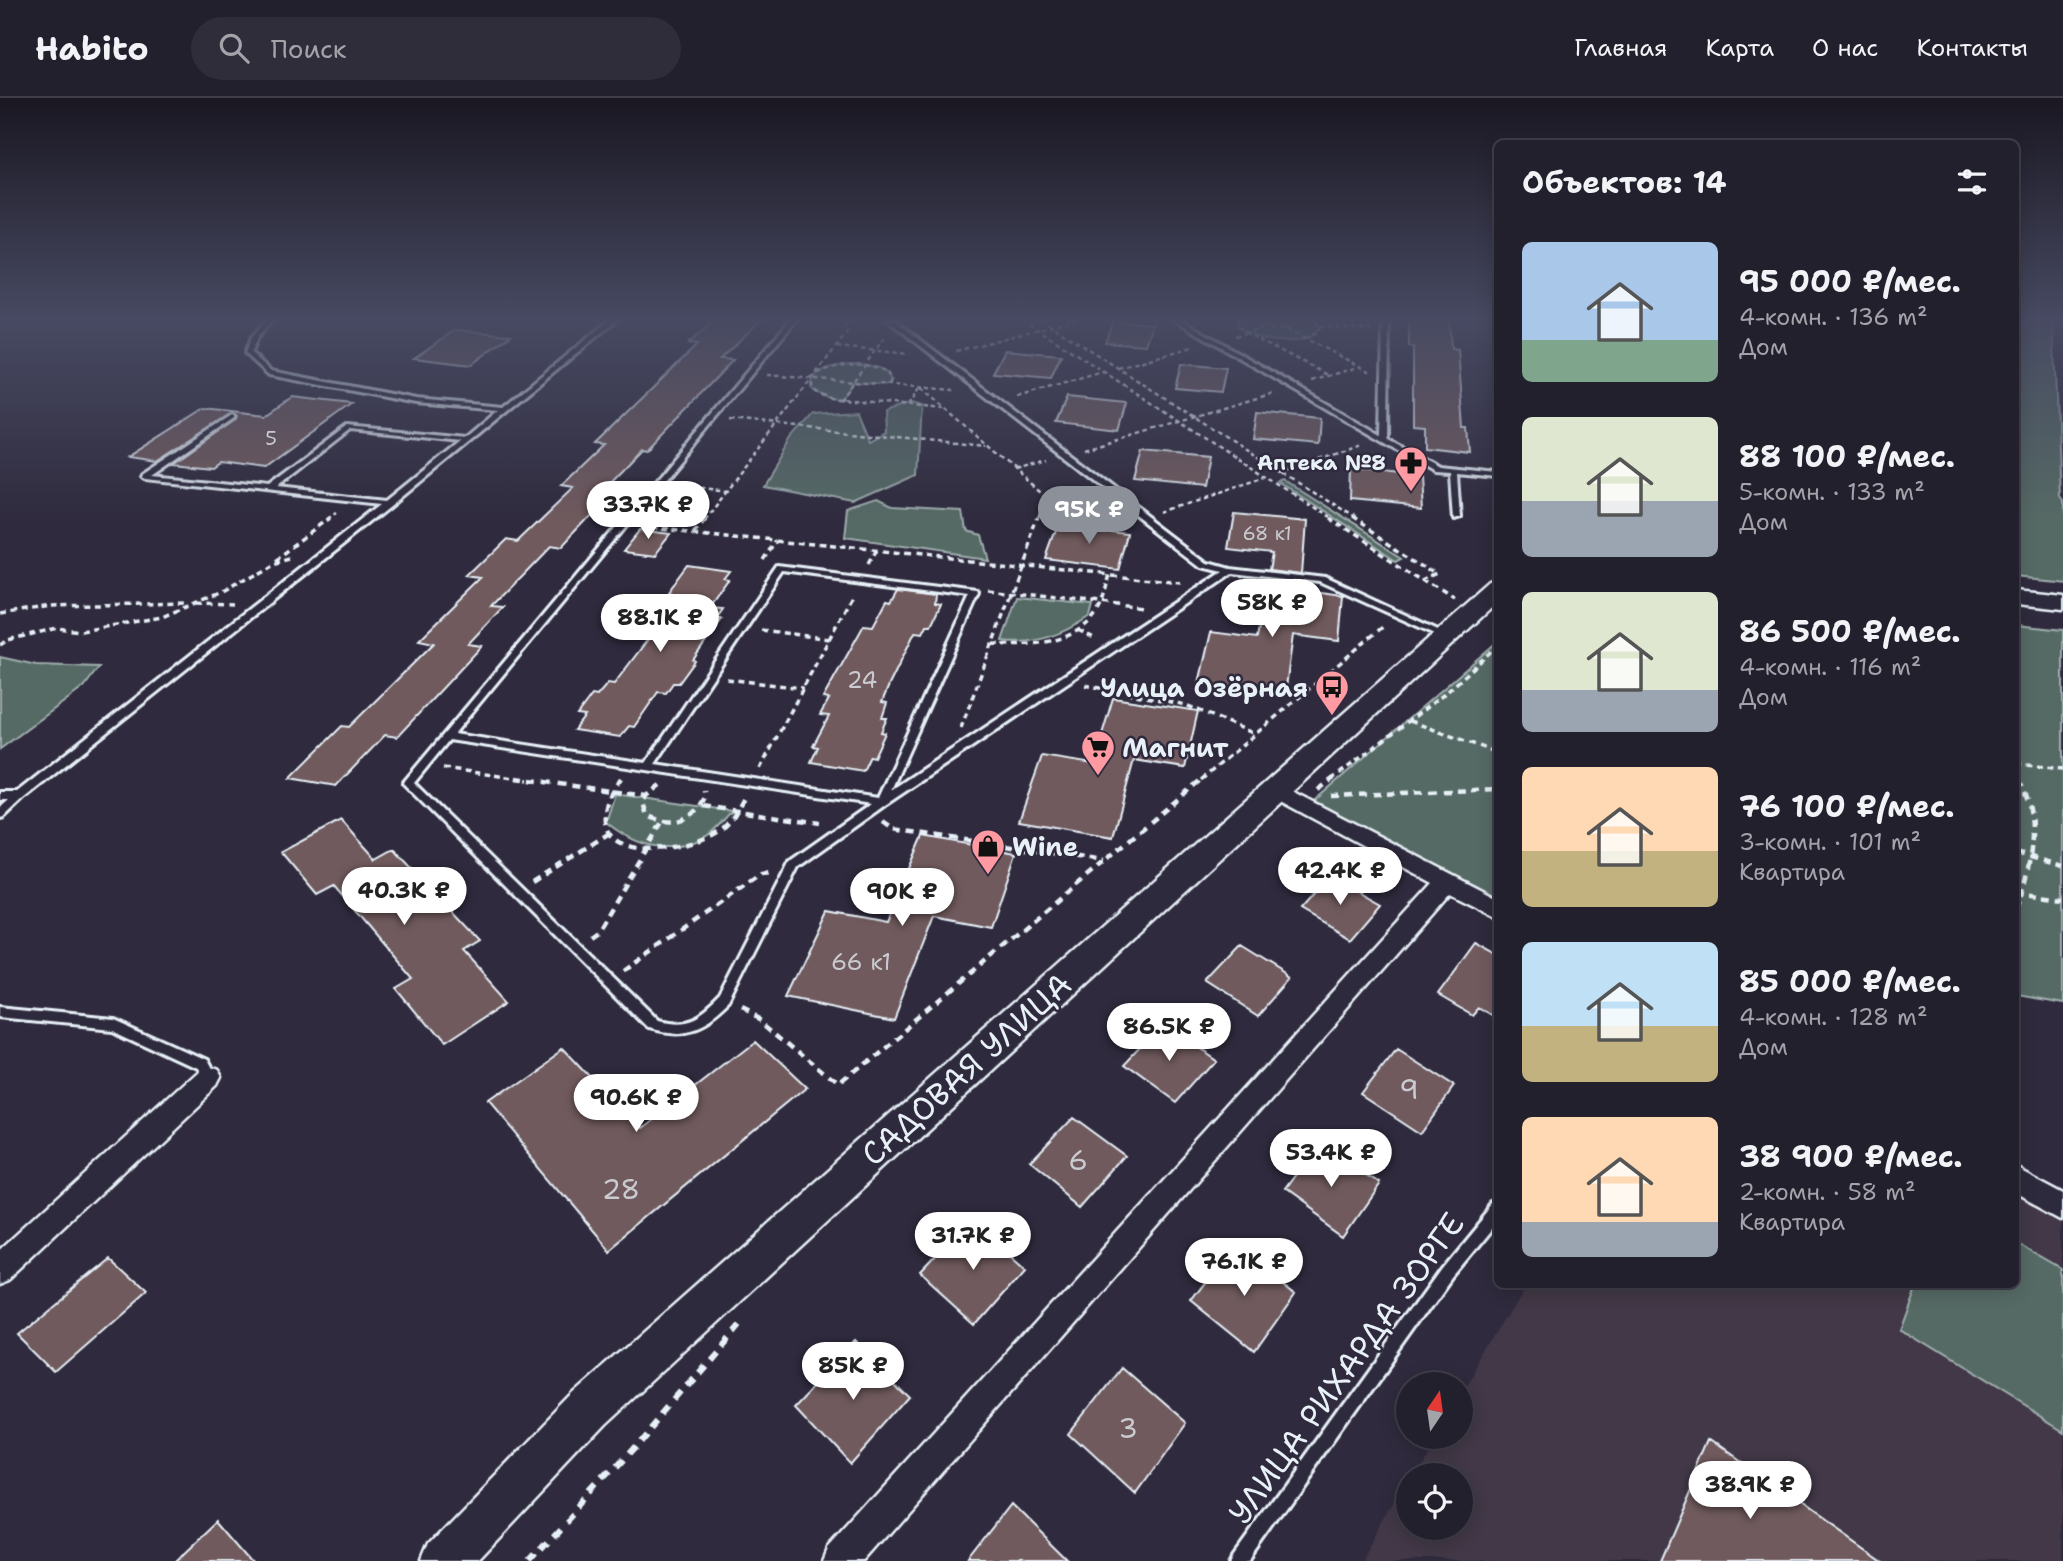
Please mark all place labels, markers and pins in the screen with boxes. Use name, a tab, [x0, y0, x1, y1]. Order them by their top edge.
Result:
pharmacy icon: Аптека №8	[1392, 444, 1430, 493]
place label: Аптека №8	[1257, 449, 1386, 477]
pin: 33.7K ₽	[583, 482, 713, 541]
pin: 95K ₽	[1040, 486, 1138, 546]
pin: 58K ₽	[1223, 580, 1321, 639]
pin: 88.1K ₽	[595, 594, 725, 654]
bus stop icon: Улица Озёрная	[1313, 668, 1351, 717]
place label: Улица Озёрная	[1100, 670, 1308, 705]
supermarket icon: Магнит	[1079, 728, 1117, 777]
place label: Магнит	[1122, 730, 1229, 765]
shop icon: Wine	[969, 827, 1007, 876]
place label: Wine	[1012, 829, 1078, 864]
pin: 42.4K ₽	[1275, 848, 1405, 907]
pin: 40.3K ₽	[339, 868, 469, 927]
pin: 90K ₽	[853, 868, 951, 928]
pin: 86.5K ₽	[1104, 1004, 1234, 1063]
pin: 90.6K ₽	[571, 1074, 701, 1134]
pin: 53.4K ₽	[1266, 1130, 1396, 1189]
pin: 31.7K ₽	[908, 1212, 1038, 1272]
pin: 76.1K ₽	[1179, 1238, 1309, 1298]
pin: 85K ₽	[804, 1342, 902, 1402]
pin: 38.9K ₽	[1685, 1462, 1815, 1521]

